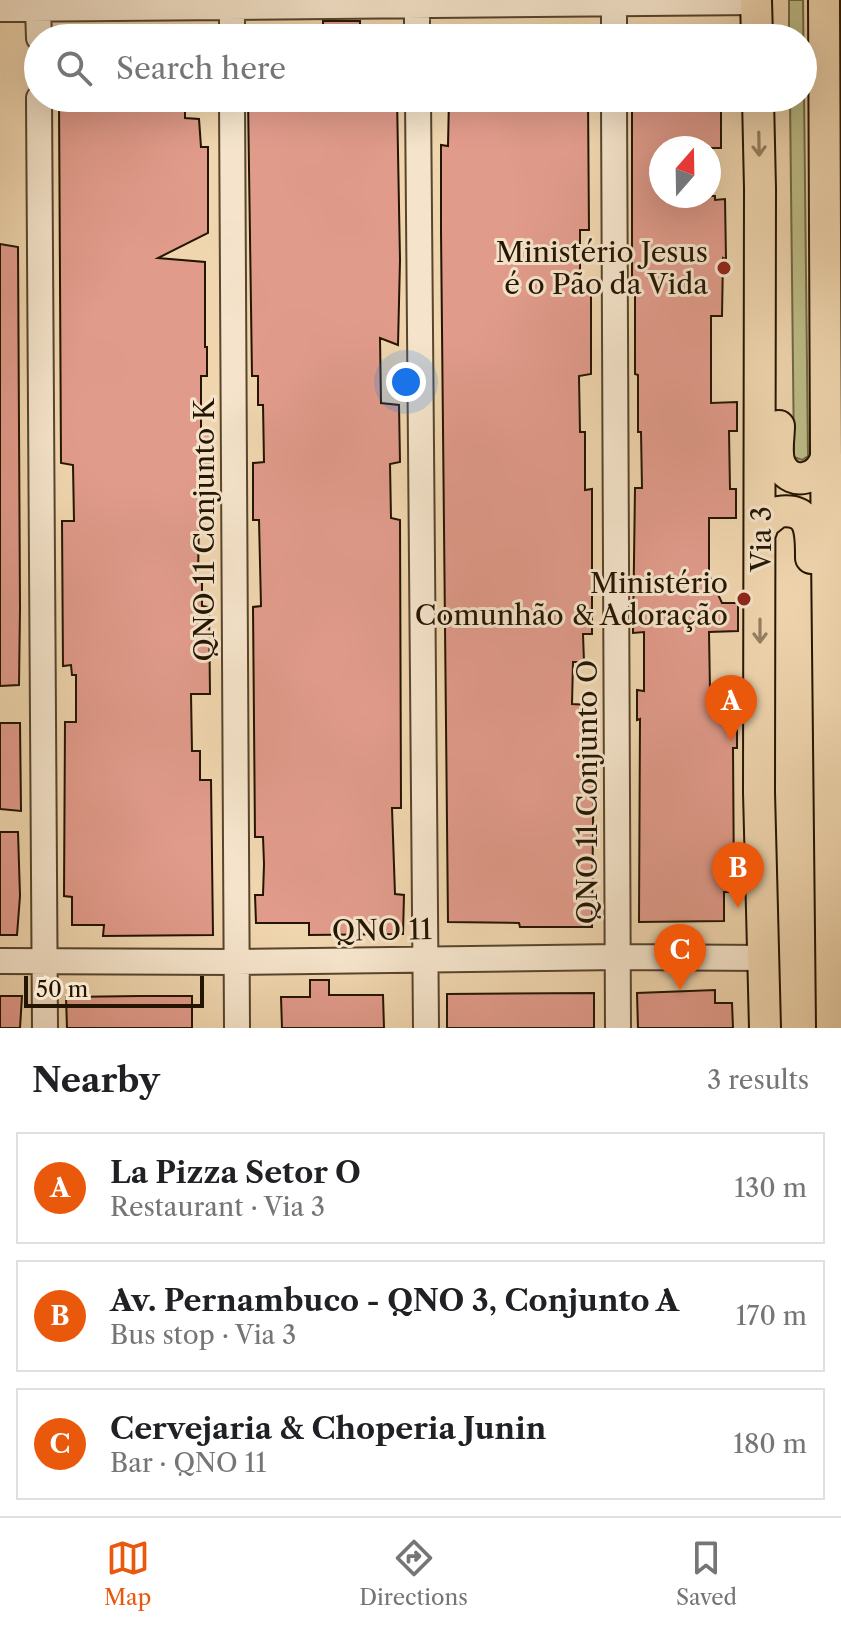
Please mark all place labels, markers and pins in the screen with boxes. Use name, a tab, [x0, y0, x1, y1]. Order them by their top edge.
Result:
place label: Ministério Jesus é o Pão da Vida	[496, 235, 708, 301]
marker: Ministério Jesus é o Pão da Vida	[715, 259, 733, 277]
place label: Ministério Comunhão & Adoração	[415, 566, 728, 632]
marker: Ministério Comunhão & Adoração	[735, 590, 753, 608]
pin: A	[705, 675, 757, 741]
pin: B	[712, 842, 764, 908]
pin: C	[654, 924, 706, 990]

